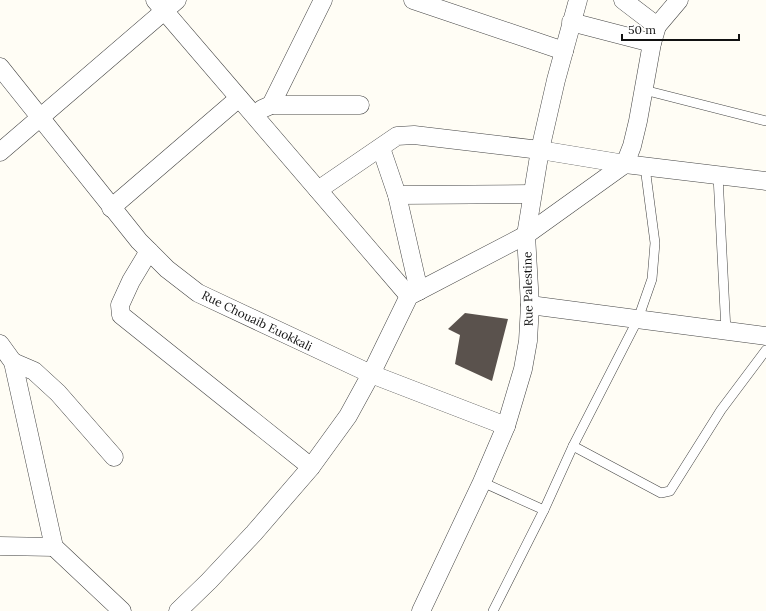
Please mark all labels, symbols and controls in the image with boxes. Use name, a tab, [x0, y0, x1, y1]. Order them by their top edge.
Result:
scale bar	[622, 16, 739, 42]
text: 50 m	[628, 22, 656, 37]
street label: Rue Palestine	[519, 251, 536, 327]
street label: Rue Chouaib Euokkali	[200, 287, 315, 354]

